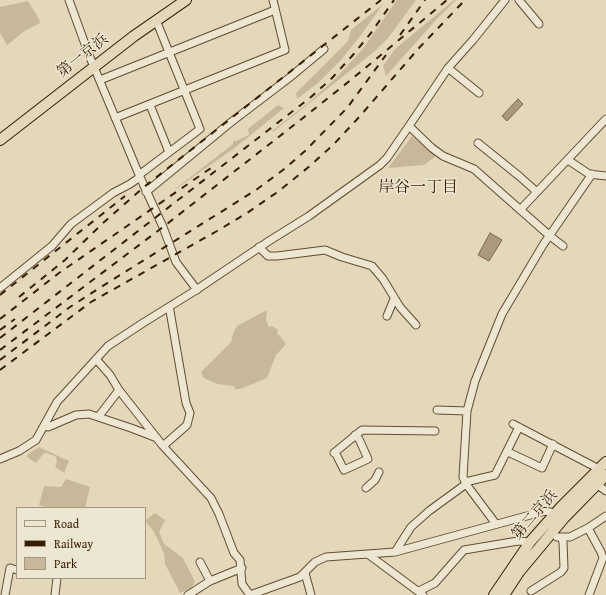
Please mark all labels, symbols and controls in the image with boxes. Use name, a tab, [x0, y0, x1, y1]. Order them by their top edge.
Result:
street label: 第一京浜	[54, 30, 112, 82]
district label: 岸谷一丁目	[378, 178, 458, 198]
street label: 第二京浜	[509, 486, 561, 544]
legend	[16, 507, 146, 579]
text: Road	[54, 515, 79, 532]
text: Railway	[54, 535, 93, 552]
text: Park	[54, 555, 77, 572]

